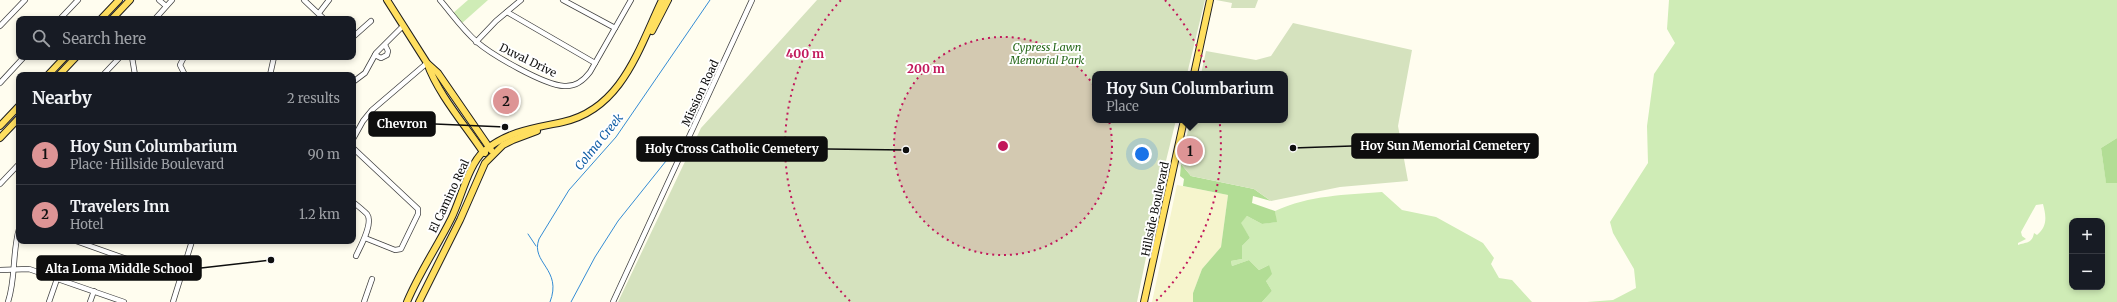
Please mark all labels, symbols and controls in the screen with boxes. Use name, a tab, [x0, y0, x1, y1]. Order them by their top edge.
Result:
search box	[16, 16, 356, 60]
icon: search	[30, 27, 52, 49]
text: Search here	[62, 29, 146, 48]
street label: Duval Drive	[497, 40, 559, 80]
park label: Cypress Lawn Memorial Park	[1009, 40, 1084, 67]
text: 400 m	[786, 46, 824, 61]
street label: Mission Road	[679, 57, 722, 128]
text: 200 m	[907, 61, 945, 76]
popup	[1092, 71, 1288, 123]
text: Hoy Sun Columbarium	[1106, 79, 1274, 98]
pin: 2	[493, 86, 519, 116]
text: Nearby	[32, 87, 92, 109]
text: 2 results	[287, 90, 340, 107]
text: Place	[1106, 98, 1139, 115]
water label: Colma Creek	[571, 110, 626, 173]
callout: Chevron	[369, 112, 435, 136]
text: Chevron	[377, 116, 427, 131]
callout: Hoy Sun Memorial Cemetery	[1352, 134, 1538, 158]
pin: 1	[1177, 136, 1203, 166]
text: Hoy Sun Columbarium	[70, 137, 237, 156]
callout: Holy Cross Catholic Cemetery	[637, 137, 827, 161]
text: Hoy Sun Memorial Cemetery	[1360, 138, 1531, 153]
centre of rings	[996, 139, 1010, 153]
text: Holy Cross Catholic Cemetery	[645, 141, 820, 156]
your location	[1132, 144, 1152, 164]
text: 1	[42, 146, 48, 163]
text: 90 m	[308, 146, 340, 163]
text: Place · Hillside Boulevard	[70, 156, 224, 173]
street label: El Camino Real	[426, 156, 472, 235]
street label: Hillside Boulevard	[1138, 160, 1172, 258]
text: Travelers Inn	[70, 197, 169, 216]
text: 2	[41, 206, 49, 223]
text: 1.2 km	[299, 206, 340, 223]
text: Hotel	[70, 216, 103, 233]
map controls	[2069, 218, 2105, 290]
button: +	[2069, 218, 2105, 254]
button: −	[2069, 254, 2105, 290]
callout: Alta Loma Middle School	[37, 256, 201, 280]
text: Alta Loma Middle School	[44, 261, 193, 276]

